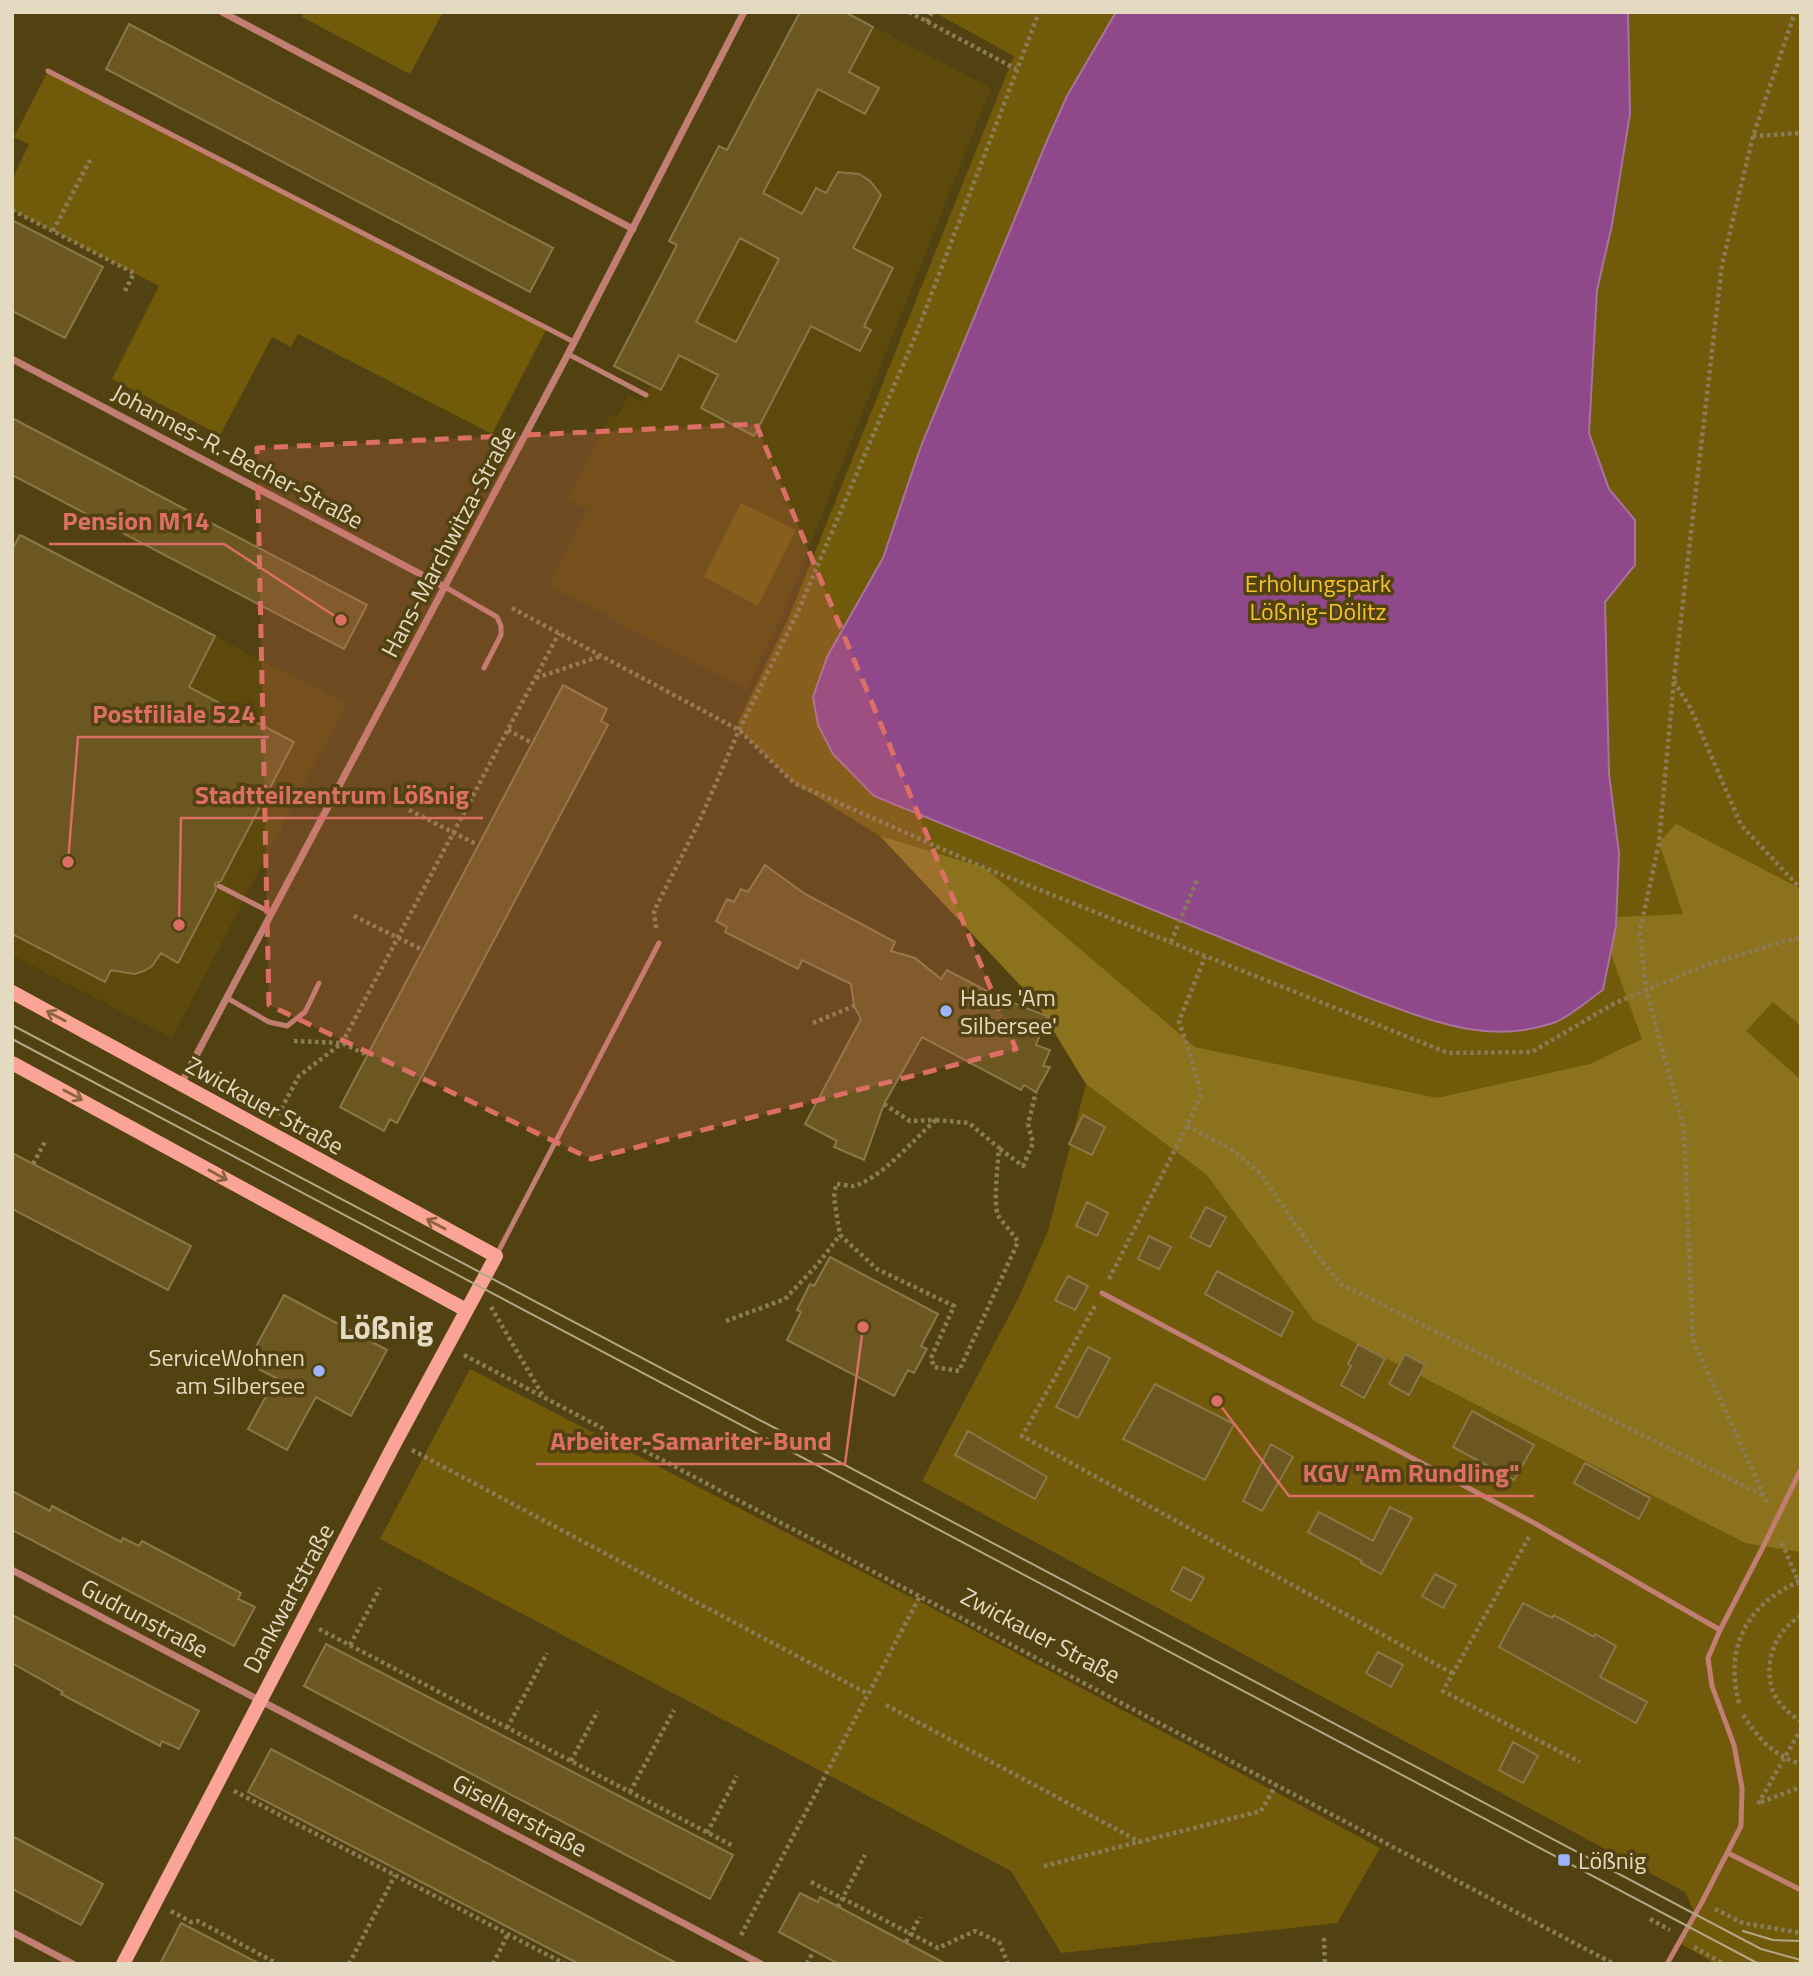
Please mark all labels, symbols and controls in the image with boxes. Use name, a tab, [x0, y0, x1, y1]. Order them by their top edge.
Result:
street label: Johannes-R.-Becher-Straße	[106, 374, 370, 538]
street label: Hans-Marchwitza-Straße	[371, 419, 525, 663]
callout: Pension M14	[49, 497, 224, 544]
text: Pension M14	[62, 501, 210, 540]
park label: Erholungspark Lößnig-Dölitz	[1245, 565, 1392, 629]
callout: Postfiliale 524	[78, 690, 269, 737]
text: Postfiliale 524	[92, 694, 256, 733]
callout: Stadtteilzentrum Lößnig	[181, 771, 483, 818]
text: Stadtteilzentrum Lößnig	[195, 775, 469, 814]
place label: Haus 'Am Silbersee'	[960, 979, 1057, 1043]
marker: Haus 'Am Silbersee'	[938, 1003, 954, 1019]
one-way arrow	[46, 1008, 66, 1022]
street label: Zwickauer Straße	[179, 1047, 351, 1163]
one-way arrow	[62, 1089, 82, 1103]
one-way arrow	[207, 1169, 228, 1182]
one-way arrow	[426, 1216, 447, 1230]
district label: Lößnig	[339, 1303, 433, 1351]
place label: ServiceWohnen am Silbersee	[148, 1339, 305, 1403]
marker: ServiceWohnen am Silbersee	[311, 1363, 327, 1379]
callout: Arbeiter-Samariter-Bund	[536, 1417, 845, 1464]
text: Arbeiter-Samariter-Bund	[550, 1421, 832, 1460]
callout: KGV "Am Rundling"	[1289, 1449, 1534, 1496]
text: KGV "Am Rundling"	[1302, 1453, 1520, 1492]
street label: Dankwartstraße	[233, 1517, 343, 1679]
street label: Gudrunstraße	[75, 1569, 215, 1667]
street label: Zwickauer Straße	[955, 1578, 1127, 1692]
street label: Giselherstraße	[446, 1764, 594, 1866]
place label: Lößnig	[1578, 1842, 1646, 1878]
marker: Lößnig	[1556, 1852, 1572, 1868]

